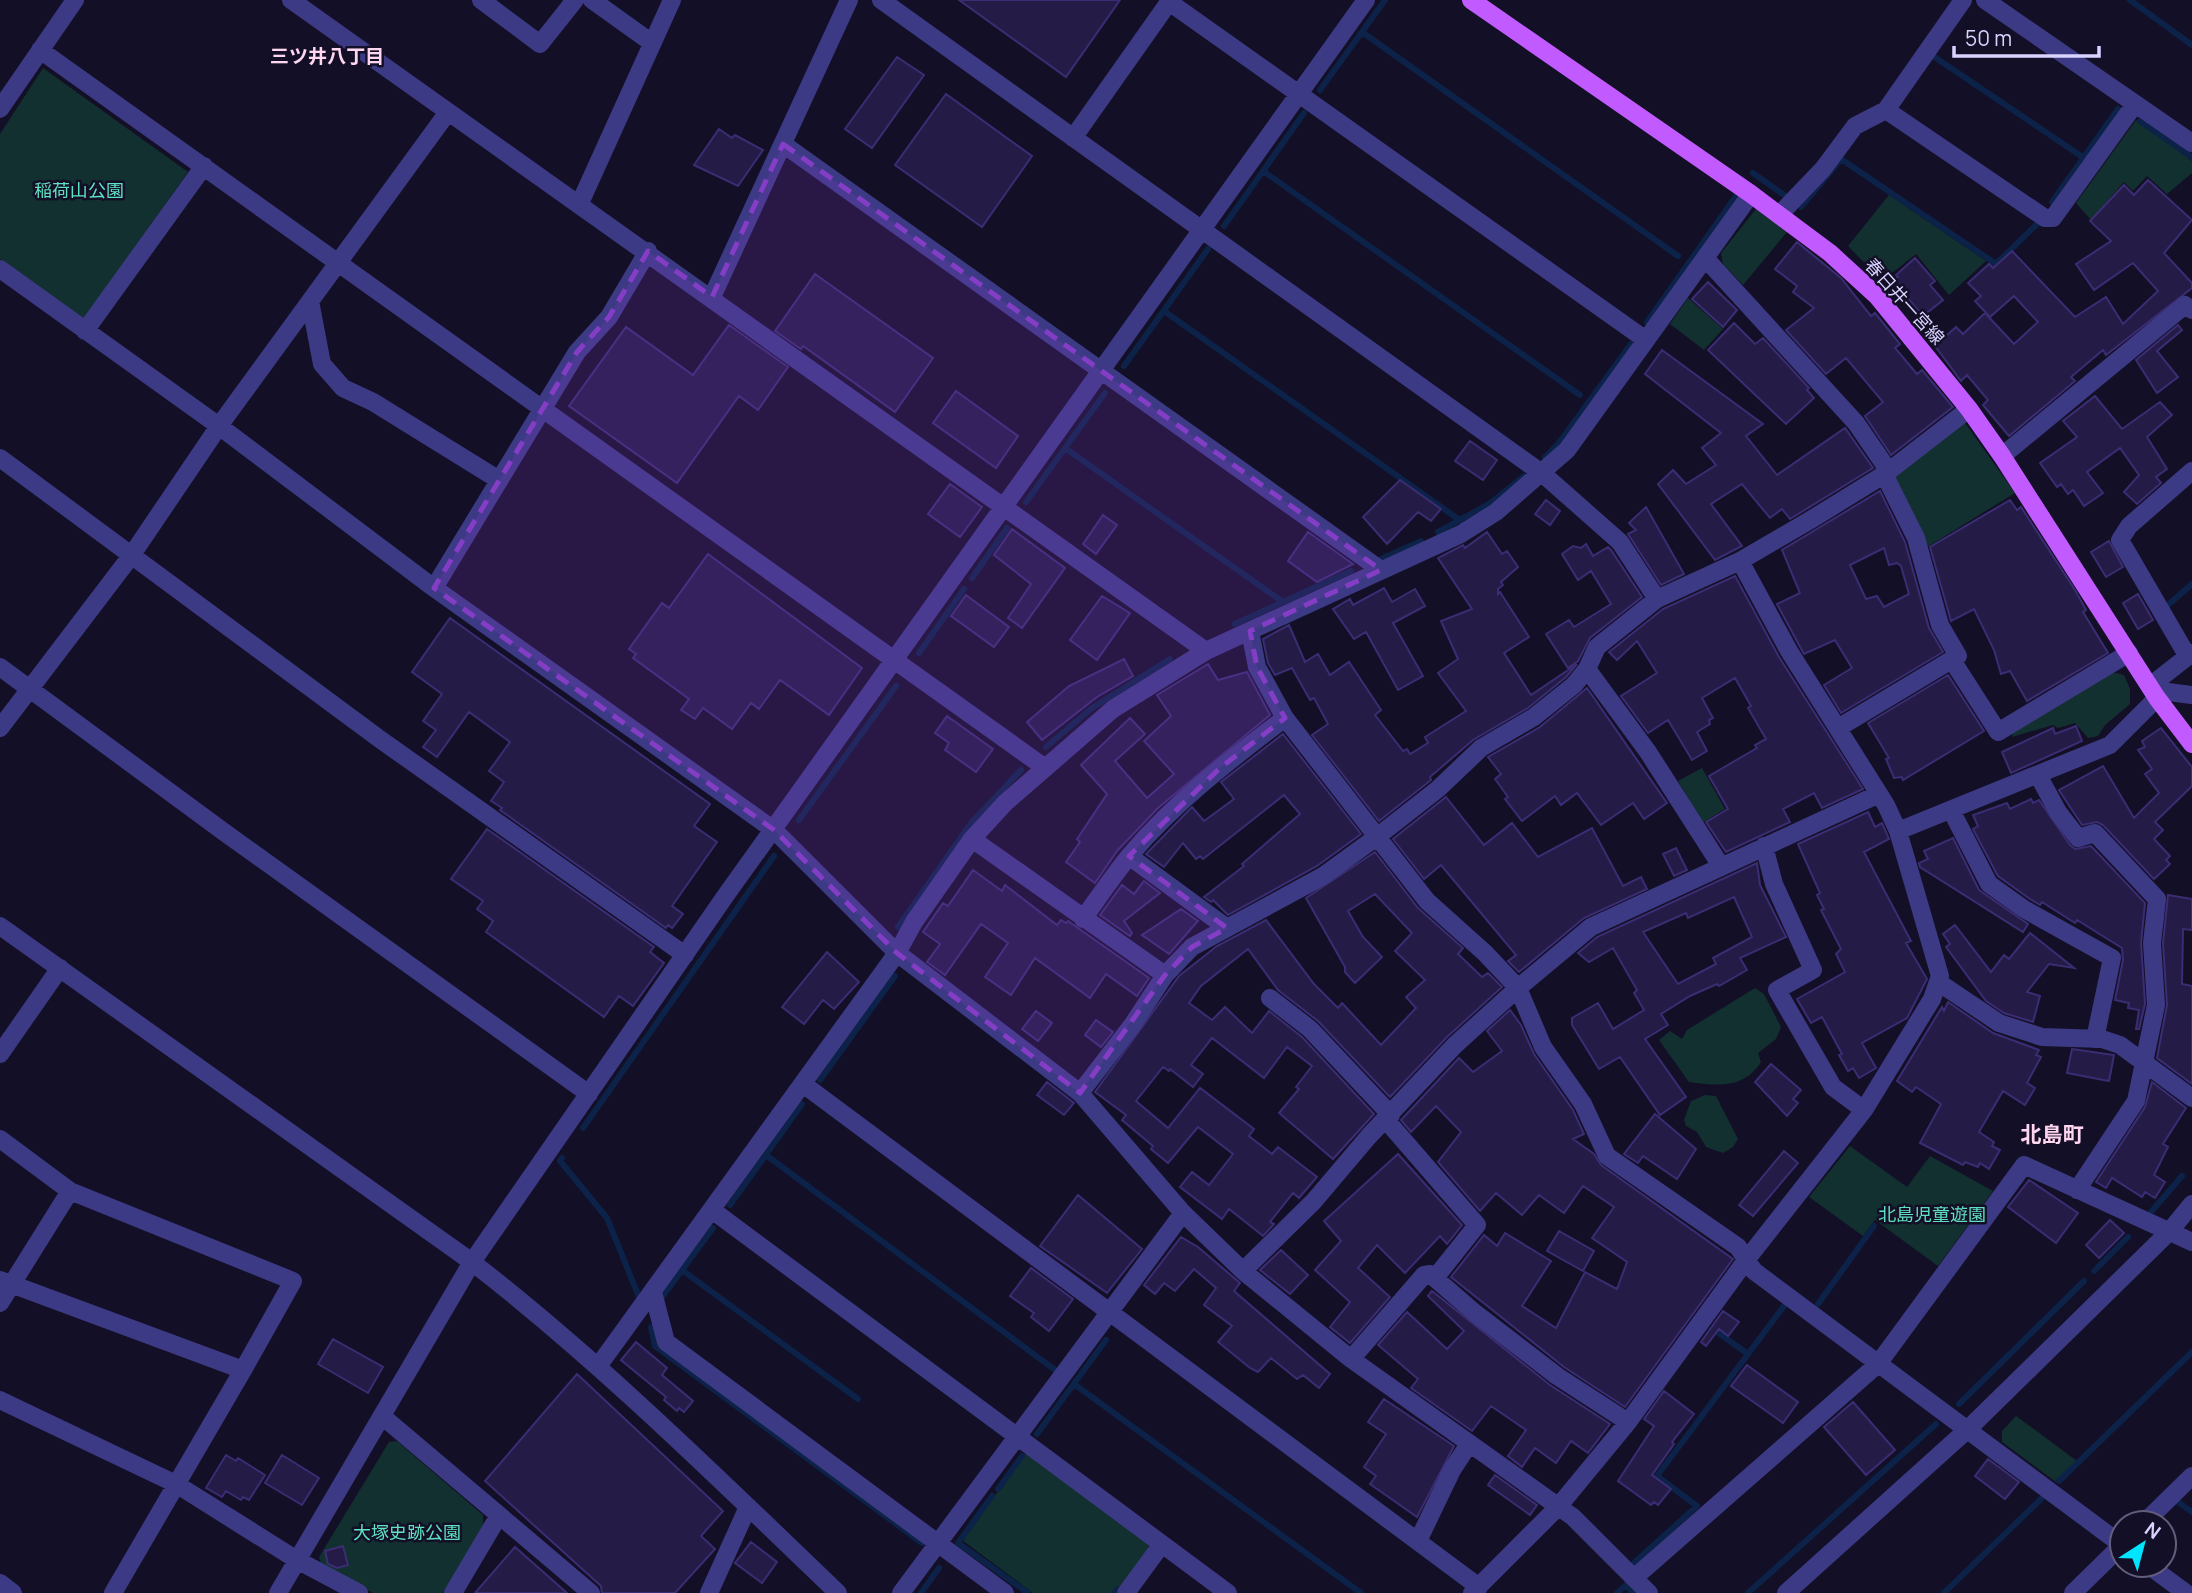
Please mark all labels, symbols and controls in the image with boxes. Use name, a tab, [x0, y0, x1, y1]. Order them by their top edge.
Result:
scale bar	[1954, 14, 2099, 58]
text: 50 m	[1965, 24, 2012, 52]
district label: 三ツ井八丁目	[270, 43, 384, 69]
park label: 稲荷山公園	[34, 178, 124, 202]
street label: 春日井一宮線	[1860, 253, 1950, 349]
district label: 北島町	[2021, 1120, 2084, 1148]
park label: 北島児童遊園	[1878, 1202, 1986, 1226]
north arrow	[2108, 1509, 2178, 1579]
text: N	[2140, 1516, 2166, 1545]
park label: 大塚史跡公園	[353, 1520, 461, 1544]

